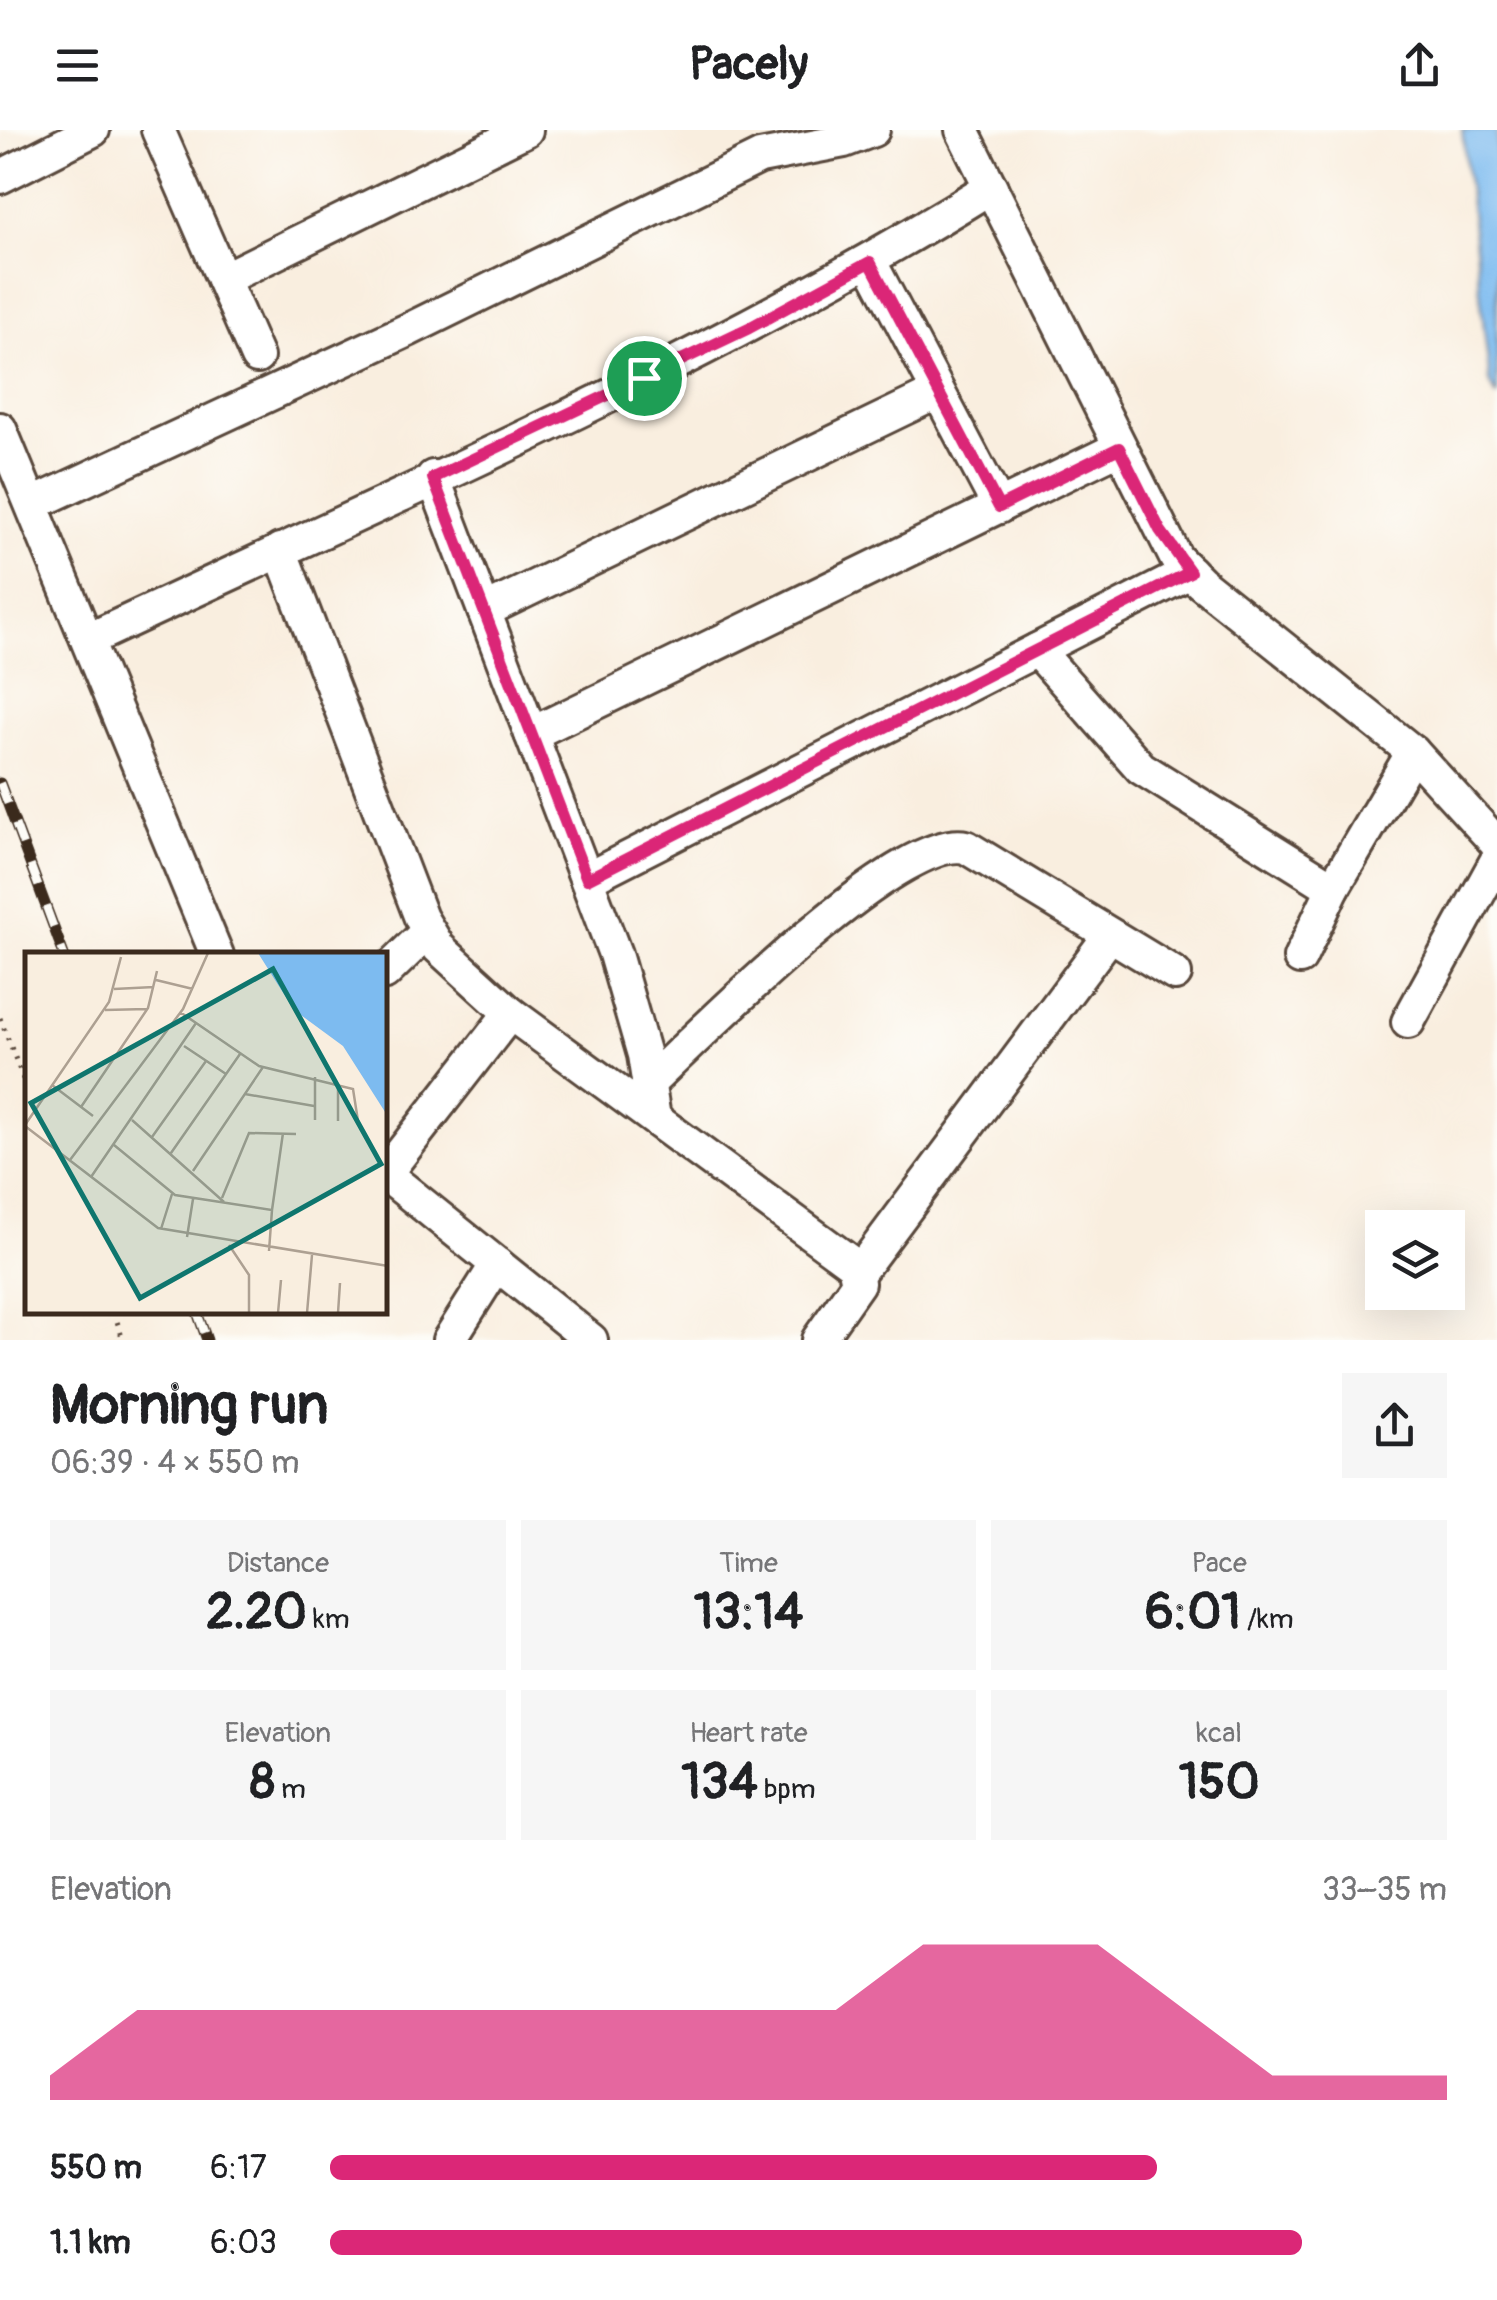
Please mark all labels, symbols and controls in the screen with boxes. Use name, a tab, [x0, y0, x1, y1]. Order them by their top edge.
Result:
text: Pacely	[689, 37, 808, 93]
icon: menu	[50, 38, 105, 93]
icon: share	[1392, 38, 1447, 93]
pin	[602, 336, 687, 421]
icon: arrive	[617, 351, 672, 406]
inset map	[25, 952, 388, 1315]
map controls	[1365, 1210, 1465, 1310]
button: layers	[1365, 1210, 1465, 1310]
text: Morning run	[50, 1371, 328, 1440]
button: share	[1342, 1373, 1447, 1478]
text: 06:39 · 4 × 550 m	[50, 1443, 300, 1483]
text: Distance	[227, 1546, 329, 1581]
text: Time	[719, 1546, 778, 1581]
text: Pace	[1191, 1546, 1247, 1581]
text: 2.20	[206, 1581, 307, 1644]
text: 13:14	[694, 1581, 803, 1644]
text: 6:01	[1145, 1581, 1241, 1644]
text: km	[307, 1602, 350, 1637]
text: /km	[1241, 1602, 1294, 1637]
text: Elevation	[224, 1716, 331, 1751]
text: Heart rate	[689, 1716, 808, 1751]
text: kcal	[1196, 1716, 1242, 1751]
text: 8	[250, 1751, 275, 1814]
text: 134	[681, 1751, 758, 1814]
text: 150	[1179, 1751, 1260, 1814]
text: m	[275, 1772, 306, 1807]
text: bpm	[758, 1772, 816, 1807]
text: Elevation	[50, 1870, 172, 1910]
text: 33–35 m	[1322, 1870, 1447, 1910]
text: 550 m	[50, 2148, 142, 2188]
text: 6:17	[210, 2148, 267, 2188]
text: 1.1 km	[50, 2223, 131, 2263]
text: 6:03	[210, 2223, 277, 2263]

